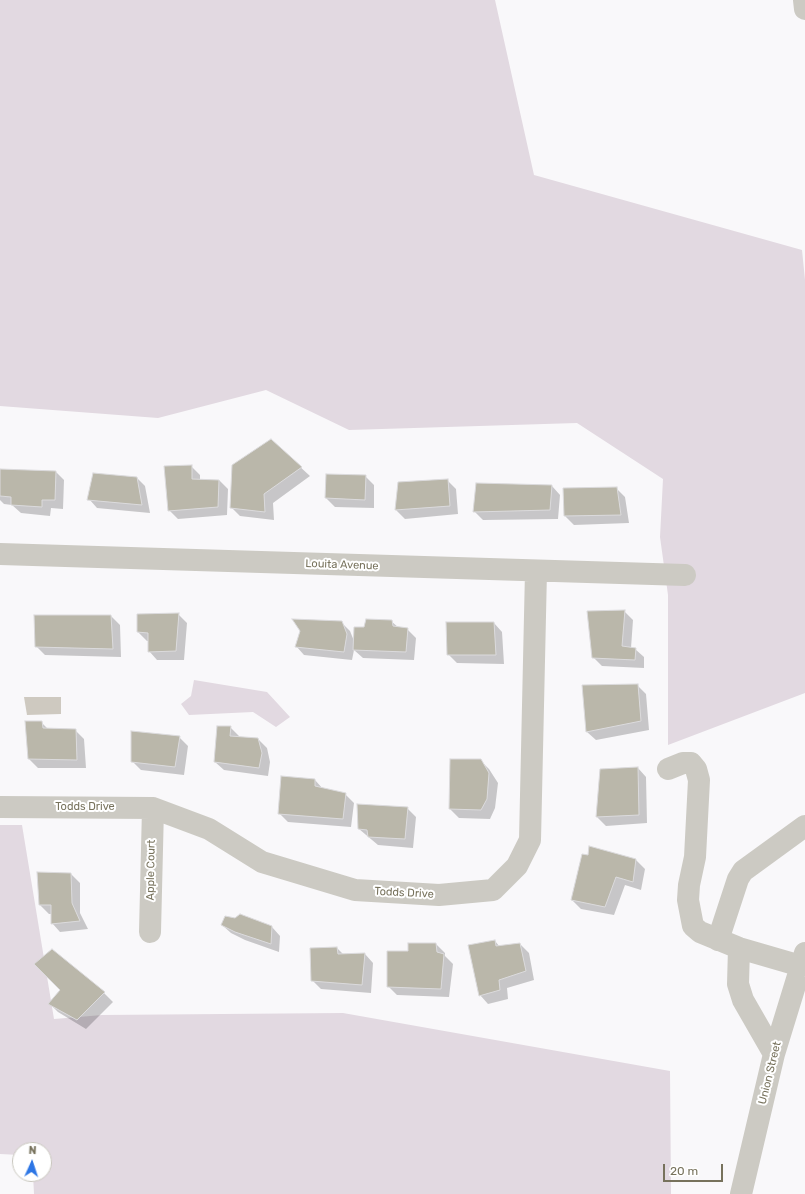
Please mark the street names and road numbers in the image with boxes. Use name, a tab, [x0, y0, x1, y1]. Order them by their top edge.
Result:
street label: Louita Avenue	[305, 557, 379, 573]
street label: Todds Drive	[55, 800, 115, 814]
street label: Apple Court	[144, 840, 158, 900]
street label: Todds Drive	[374, 885, 434, 901]
street label: Union Street	[756, 1040, 784, 1106]

